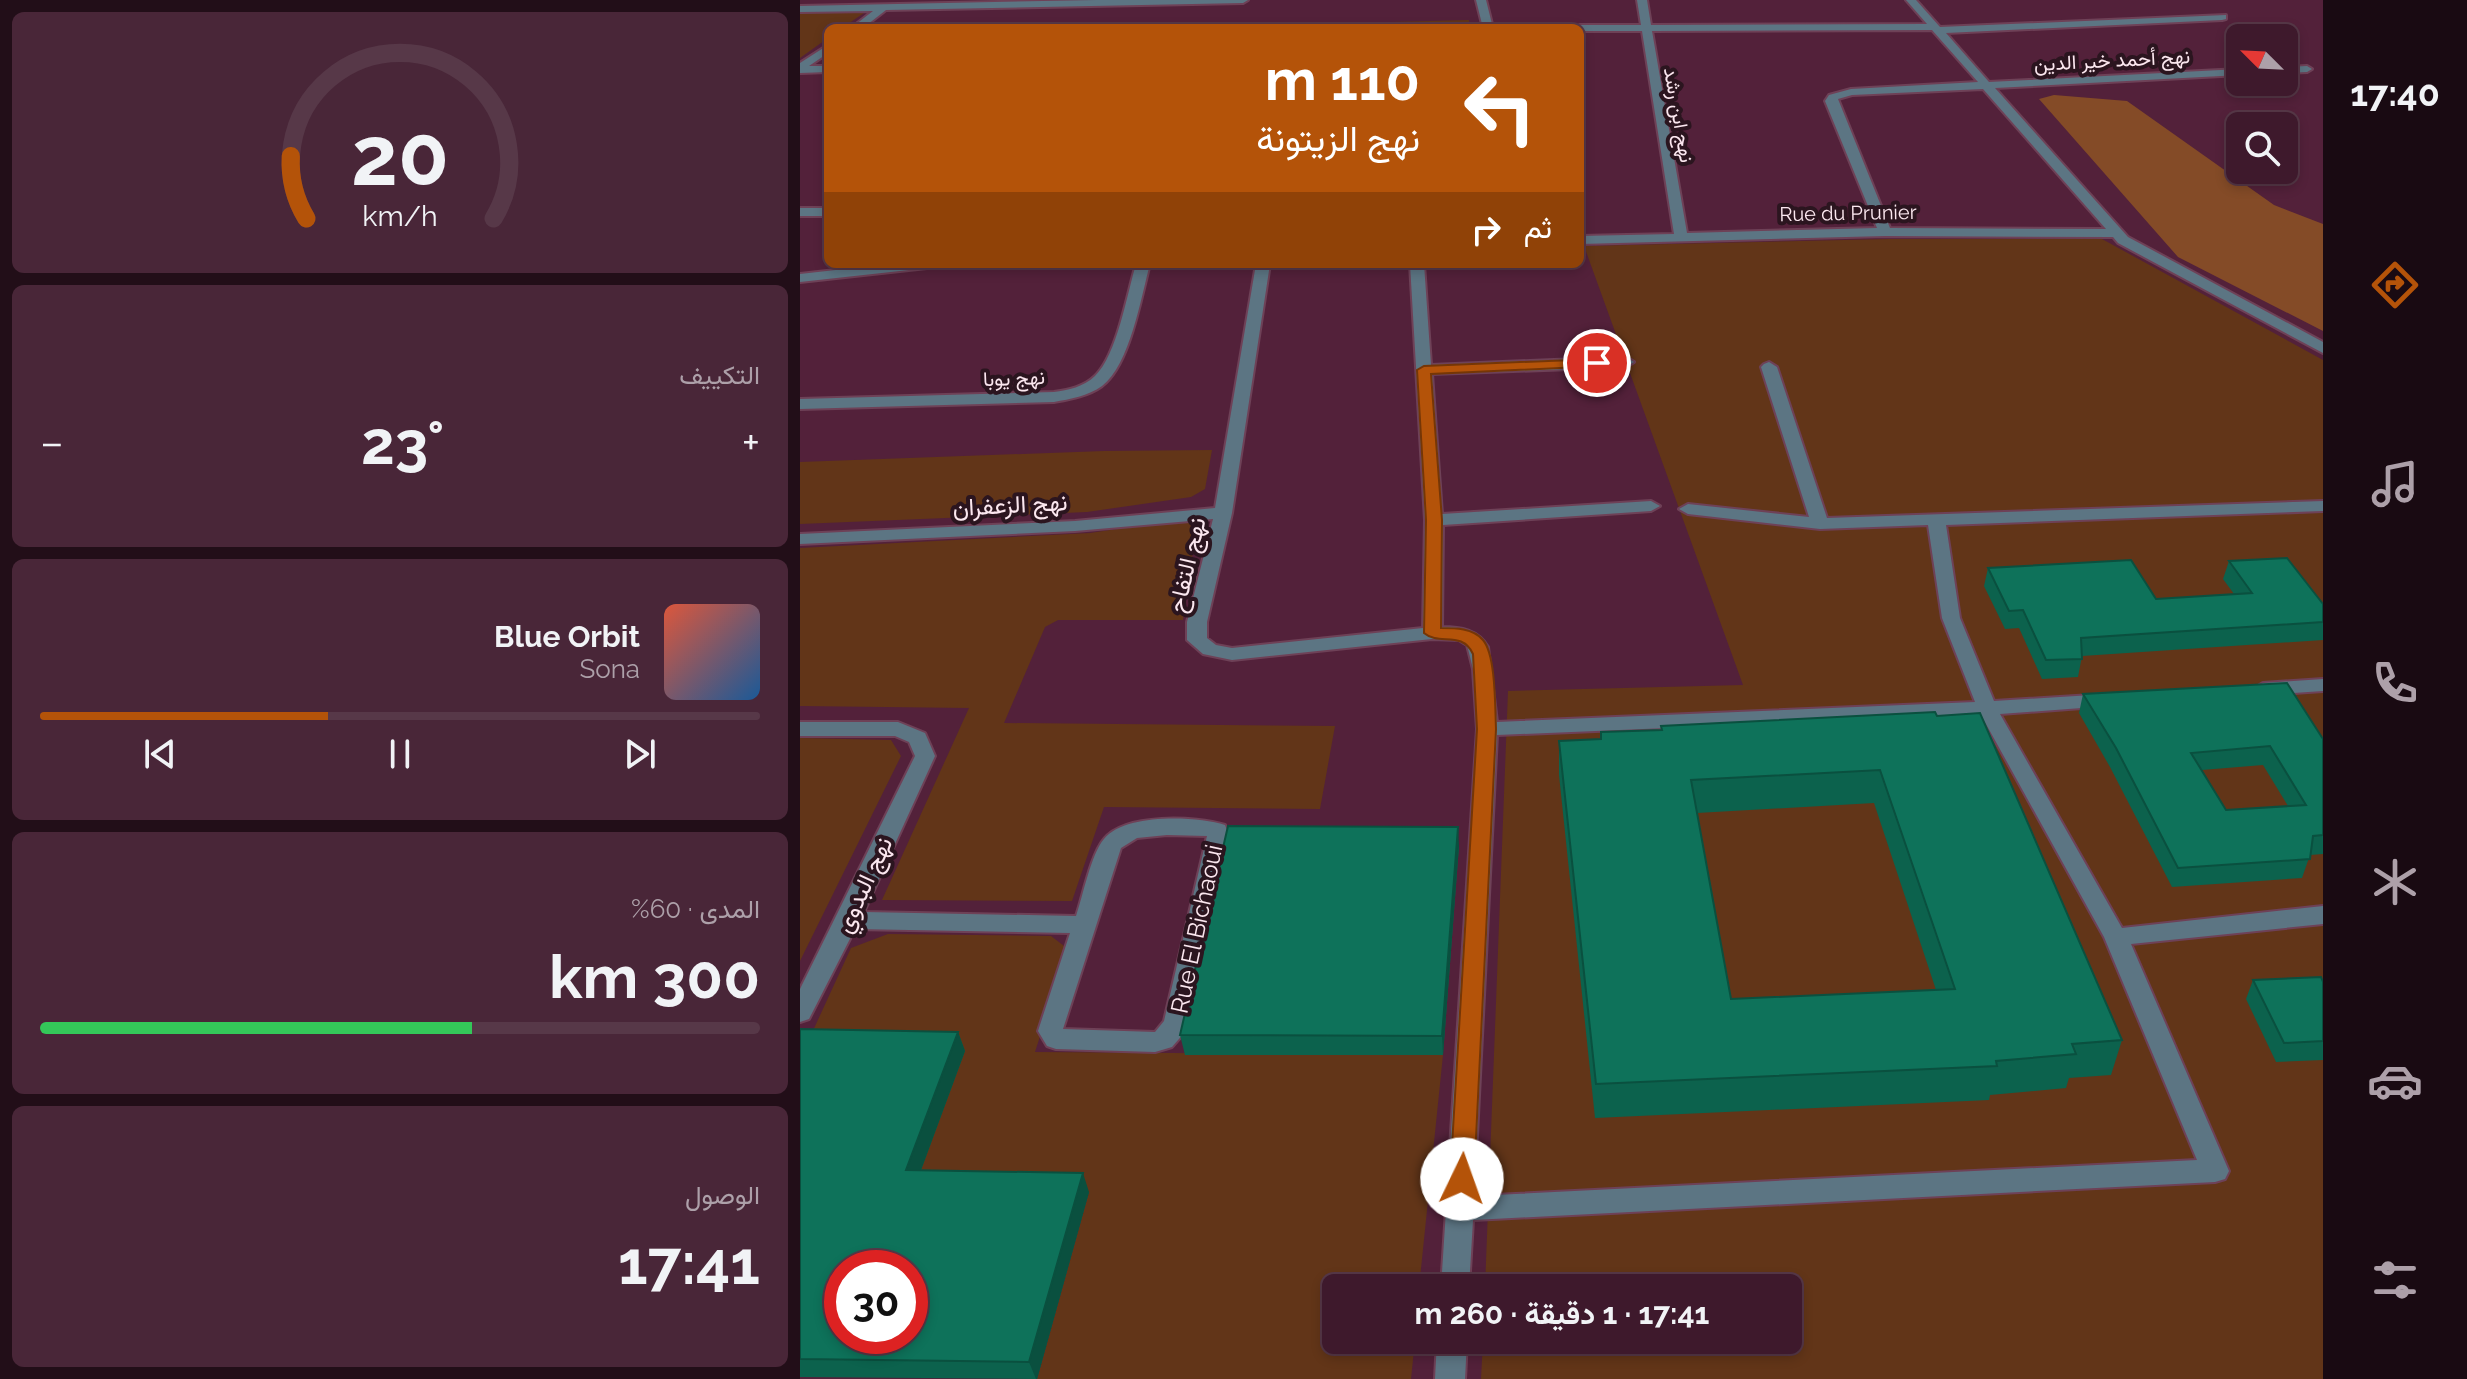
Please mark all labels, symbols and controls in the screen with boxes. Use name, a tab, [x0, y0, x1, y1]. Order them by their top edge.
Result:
north arrow	[2226, 24, 2298, 96]
map controls	[2226, 24, 2298, 184]
street label: نهج أحمد خير الدين	[2033, 44, 2191, 78]
text: 110 m	[1265, 47, 1420, 113]
icon: left	[1448, 56, 1552, 160]
street label: نهج ابن رشد	[1657, 66, 1699, 165]
text: 17:40	[2350, 72, 2440, 114]
text: 20	[351, 106, 449, 203]
button: search	[2226, 112, 2298, 184]
text: نهج الزيتونة	[1256, 117, 1420, 159]
text: km/h	[362, 199, 438, 233]
street label: Rue du Prunier	[1779, 200, 1917, 226]
icon: right	[1464, 208, 1508, 252]
text: ثم	[1524, 210, 1552, 245]
icon: directions	[2367, 257, 2423, 313]
pin	[1563, 329, 1631, 397]
icon: arrive	[1575, 341, 1619, 385]
text: التكييف	[679, 360, 760, 390]
street label: نهج يوبا	[983, 365, 1045, 393]
text: 23°	[361, 408, 444, 478]
text: −	[40, 417, 64, 468]
text: +	[742, 417, 760, 468]
icon: music	[2367, 456, 2423, 512]
street label: نهج الزعفران	[952, 487, 1068, 525]
street label: نهج التفاح	[1161, 514, 1214, 616]
text: Blue Orbit	[494, 619, 640, 654]
text: Sona	[579, 654, 640, 684]
icon: phone	[2367, 655, 2423, 711]
icon: previous	[138, 732, 182, 776]
icon: pause	[378, 732, 422, 776]
icon: next	[618, 732, 662, 776]
street label: نهج البدوي	[829, 832, 903, 940]
street label: Rue El Bichaoui	[1164, 842, 1229, 1016]
icon: climate	[2367, 854, 2423, 910]
text: المدى · 60%	[631, 894, 760, 924]
text: 300 km	[549, 942, 760, 1012]
icon: car	[2367, 1053, 2423, 1109]
position arrow	[1420, 1137, 1504, 1221]
text: الوصول	[685, 1180, 760, 1210]
text: 17:41	[618, 1228, 760, 1298]
speed limit sign: 30	[824, 1250, 928, 1354]
icon: filters	[2367, 1252, 2423, 1308]
text: 17:41 · 1 دقيقة · 260 m	[1415, 1296, 1709, 1331]

